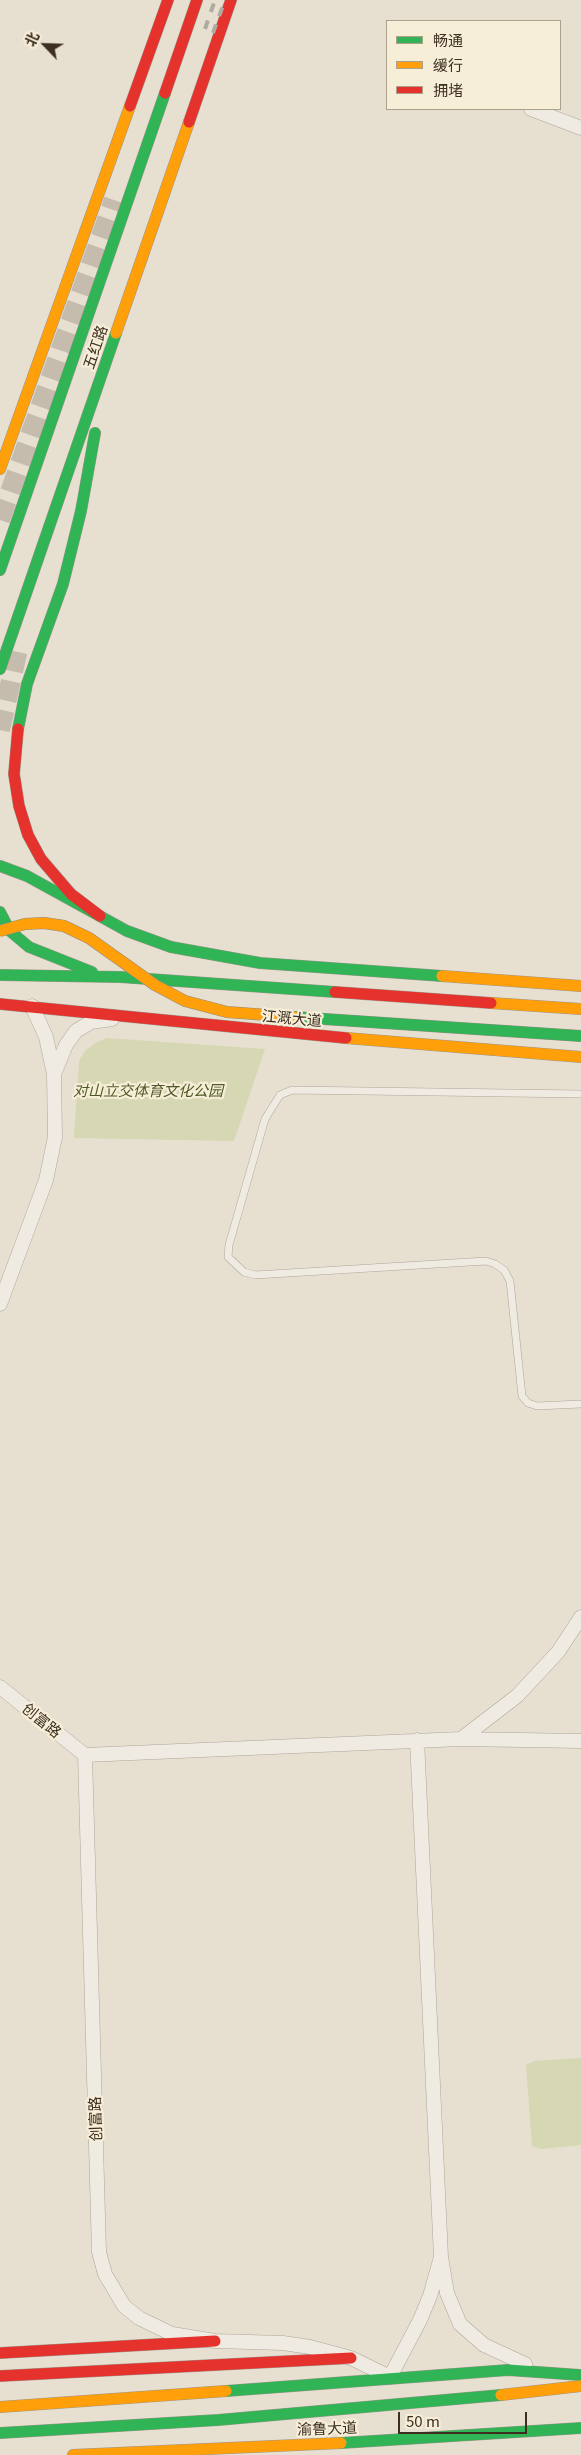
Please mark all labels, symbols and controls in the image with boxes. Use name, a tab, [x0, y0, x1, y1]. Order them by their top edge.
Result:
north arrow	[20, 20, 70, 70]
legend	[386, 20, 561, 110]
text: 北	[19, 28, 43, 49]
text: 畅通	[433, 29, 463, 50]
text: 缓行	[433, 54, 463, 75]
text: 拥堵	[433, 79, 463, 100]
street label: 五红路	[79, 323, 111, 371]
street label: 江溉大道	[261, 1006, 323, 1030]
park label: 对山立交体育文化公园	[73, 1081, 223, 1099]
street label: 创富路	[19, 1699, 65, 1741]
street label: 创富路	[85, 2096, 105, 2142]
scale bar	[401, 2402, 530, 2434]
text: 50 m	[406, 2410, 440, 2431]
street label: 渝鲁大道	[297, 2418, 357, 2438]

